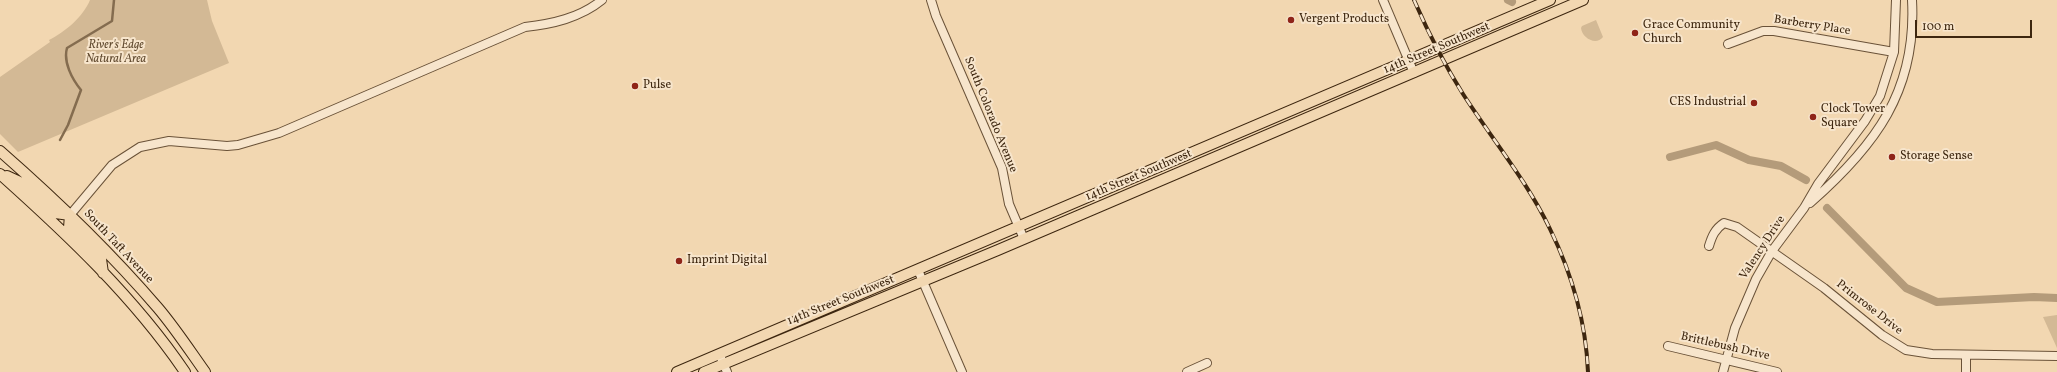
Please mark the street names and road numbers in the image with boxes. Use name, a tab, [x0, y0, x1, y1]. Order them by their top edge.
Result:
street label: Barberry Place	[1773, 13, 1851, 39]
street label: 14th Street Southwest	[1382, 20, 1492, 78]
street label: South Colorado Avenue	[960, 55, 1020, 175]
street label: 14th Street Southwest	[1084, 147, 1194, 205]
street label: South Taft Avenue	[80, 207, 156, 287]
street label: Valency Drive	[1737, 213, 1789, 283]
street label: 14th Street Southwest	[785, 273, 897, 329]
street label: Primrose Drive	[1833, 278, 1905, 338]
street label: Brittlebush Drive	[1679, 330, 1771, 364]

